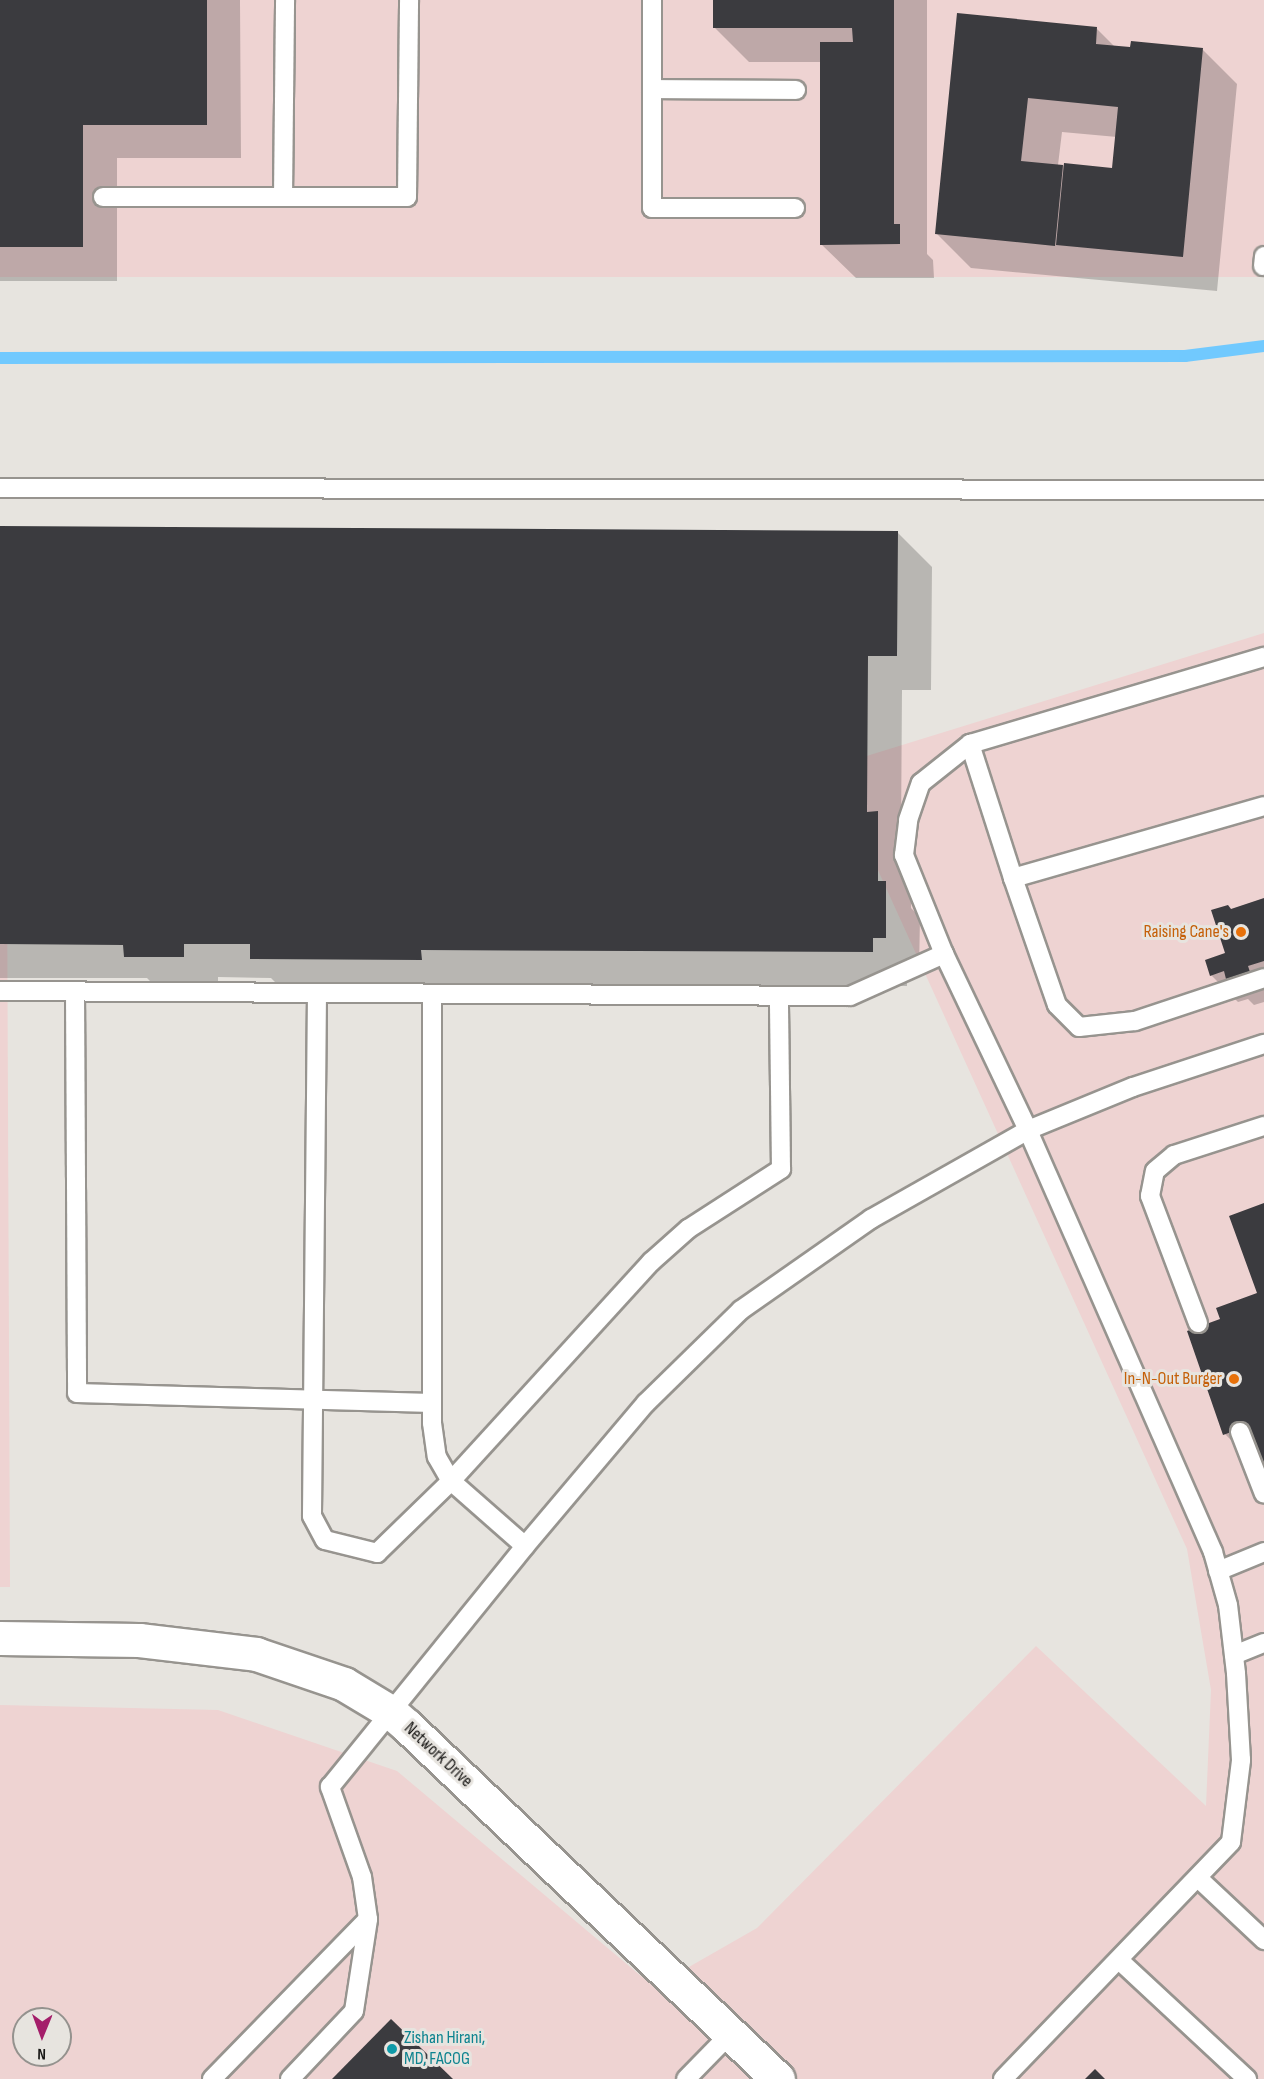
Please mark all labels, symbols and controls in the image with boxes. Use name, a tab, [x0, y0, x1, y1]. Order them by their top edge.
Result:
place label: Raising Cane's	[1144, 921, 1229, 943]
marker: Raising Cane's	[1234, 925, 1248, 939]
place label: In-N-Out Burger	[1124, 1368, 1222, 1390]
marker: In-N-Out Burger	[1227, 1372, 1241, 1386]
street label: Network Drive	[399, 1718, 477, 1792]
north arrow	[12, 2007, 72, 2067]
place label: Zishan Hirani, MD, FACOG	[404, 2028, 485, 2070]
marker: Zishan Hirani, MD, FACOG	[385, 2042, 399, 2056]
text: N	[37, 2044, 46, 2063]

